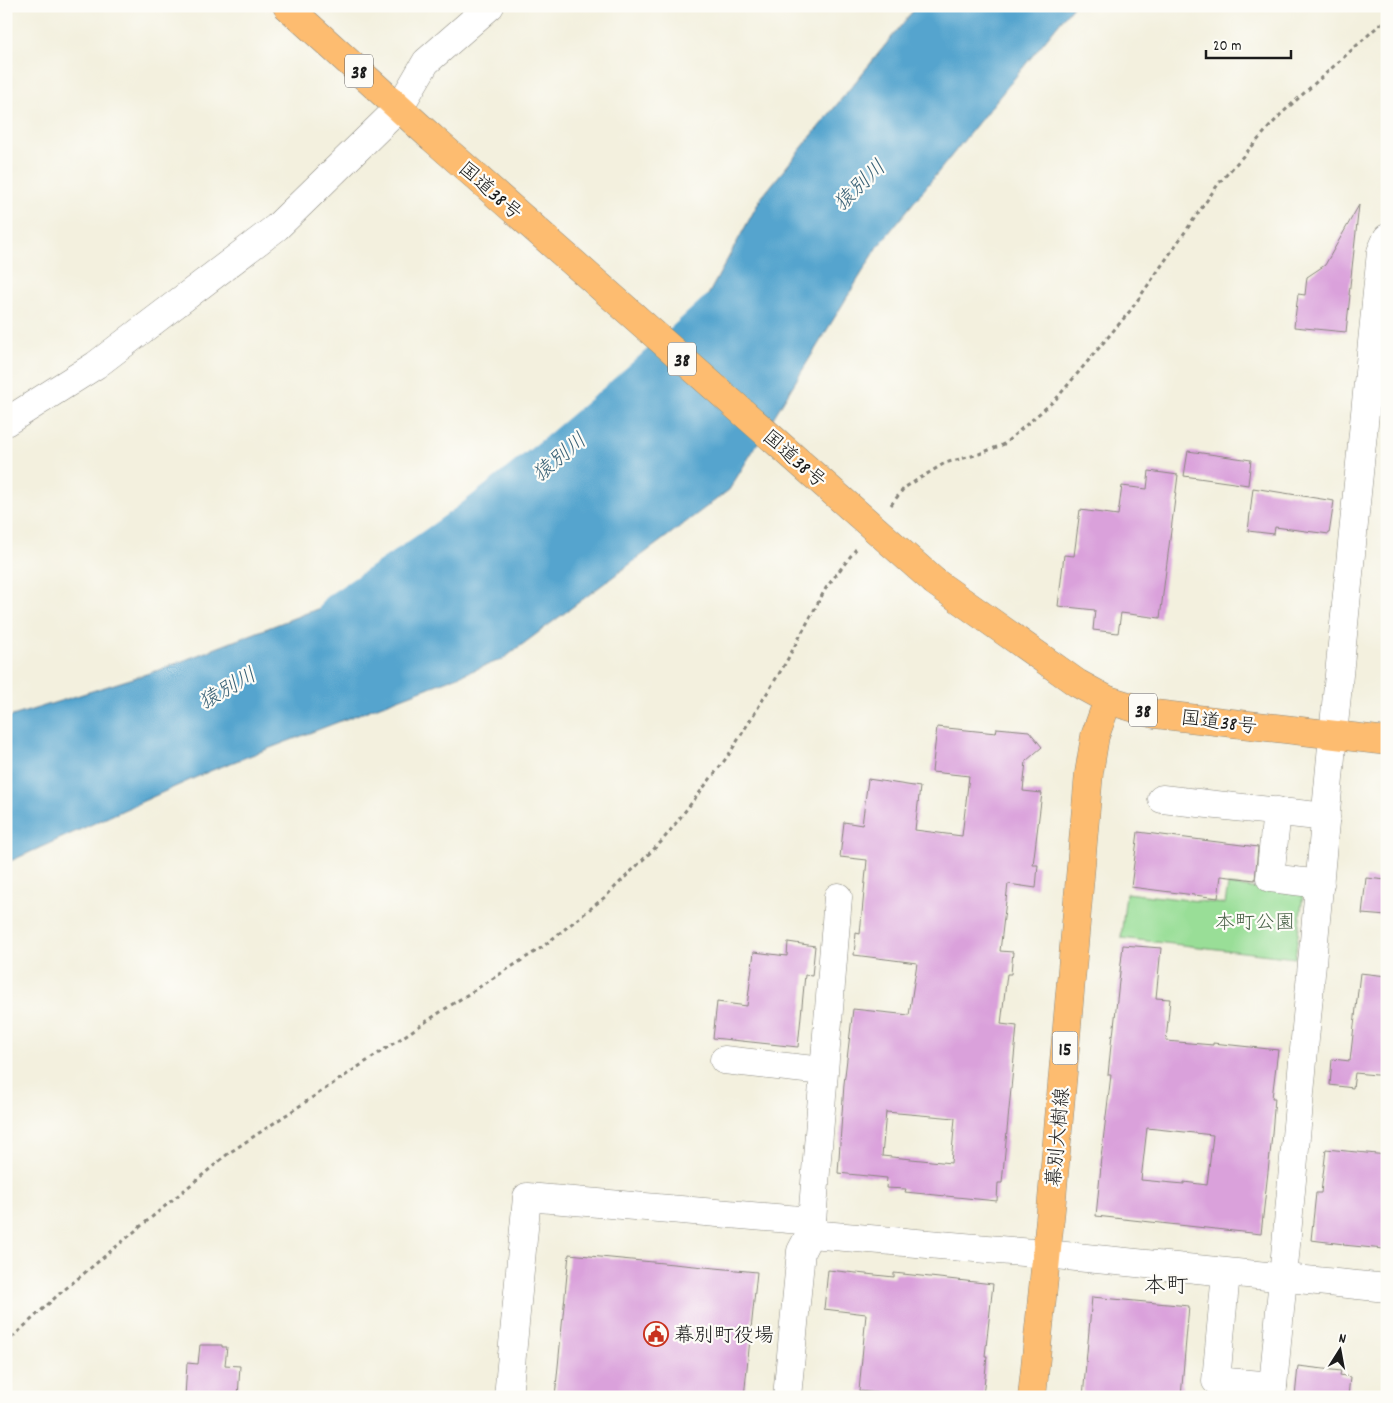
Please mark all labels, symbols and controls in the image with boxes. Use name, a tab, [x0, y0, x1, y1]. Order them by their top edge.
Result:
scale bar	[1206, 28, 1290, 60]
text: 20 m	[1213, 36, 1241, 58]
road number: 38	[345, 54, 373, 88]
water label: 猿別川	[828, 154, 894, 220]
street label: 国道38号	[451, 156, 527, 228]
road number: 38	[668, 342, 696, 376]
street label: 国道38号	[755, 424, 831, 496]
water label: 猿別川	[527, 428, 595, 491]
water label: 猿別川	[194, 662, 263, 719]
road number: 38	[1129, 694, 1157, 726]
street label: 国道38号	[1179, 705, 1259, 743]
park label: 本町公園	[1215, 910, 1295, 938]
road number: 15	[1052, 1032, 1078, 1064]
street label: 幕別大樹線	[1042, 1086, 1078, 1188]
district label: 本町	[1144, 1272, 1188, 1303]
public building icon: 幕別町役場	[643, 1321, 669, 1347]
place label: 幕別町役場	[674, 1323, 774, 1351]
north arrow	[1316, 1326, 1366, 1376]
text: N	[1337, 1329, 1347, 1350]

